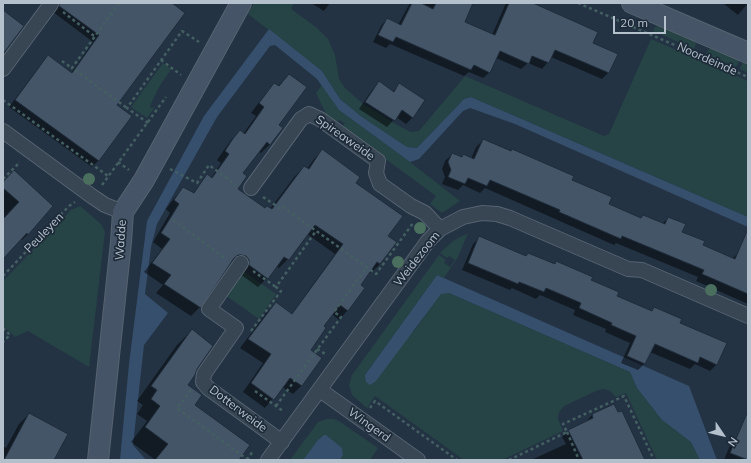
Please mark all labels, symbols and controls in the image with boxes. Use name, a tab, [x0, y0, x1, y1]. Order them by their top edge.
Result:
scale bar	[615, 8, 668, 34]
text: 20 m	[620, 15, 648, 30]
street label: Noordeinde	[675, 39, 739, 79]
street label: Spireaweide	[313, 112, 377, 164]
street label: Peuleyen	[21, 210, 67, 256]
street label: Wadde	[112, 219, 130, 261]
street label: Weidezoom	[391, 229, 443, 289]
street label: Dotterweide	[206, 383, 270, 435]
street label: Wingerd	[345, 405, 393, 445]
north arrow	[703, 415, 743, 455]
text: N	[725, 434, 741, 449]

